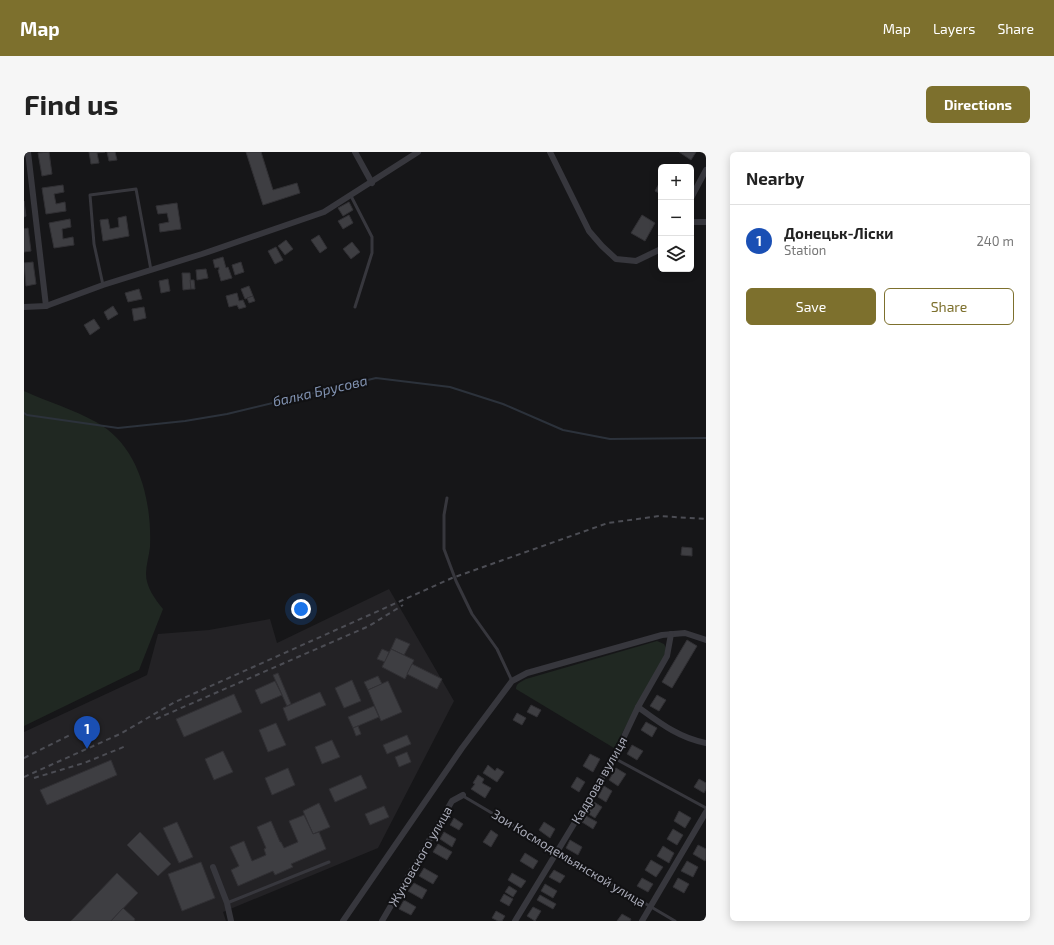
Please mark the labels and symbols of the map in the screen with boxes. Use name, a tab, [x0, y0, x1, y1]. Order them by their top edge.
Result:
water label: балка Брусова	[271, 371, 369, 410]
your location	[291, 599, 311, 619]
pin: 1	[74, 716, 100, 749]
street label: Кадрова вулиця	[568, 733, 630, 827]
street label: Жуковского улица	[385, 803, 455, 909]
street label: Зои Космодемьянской улица	[489, 806, 649, 910]

